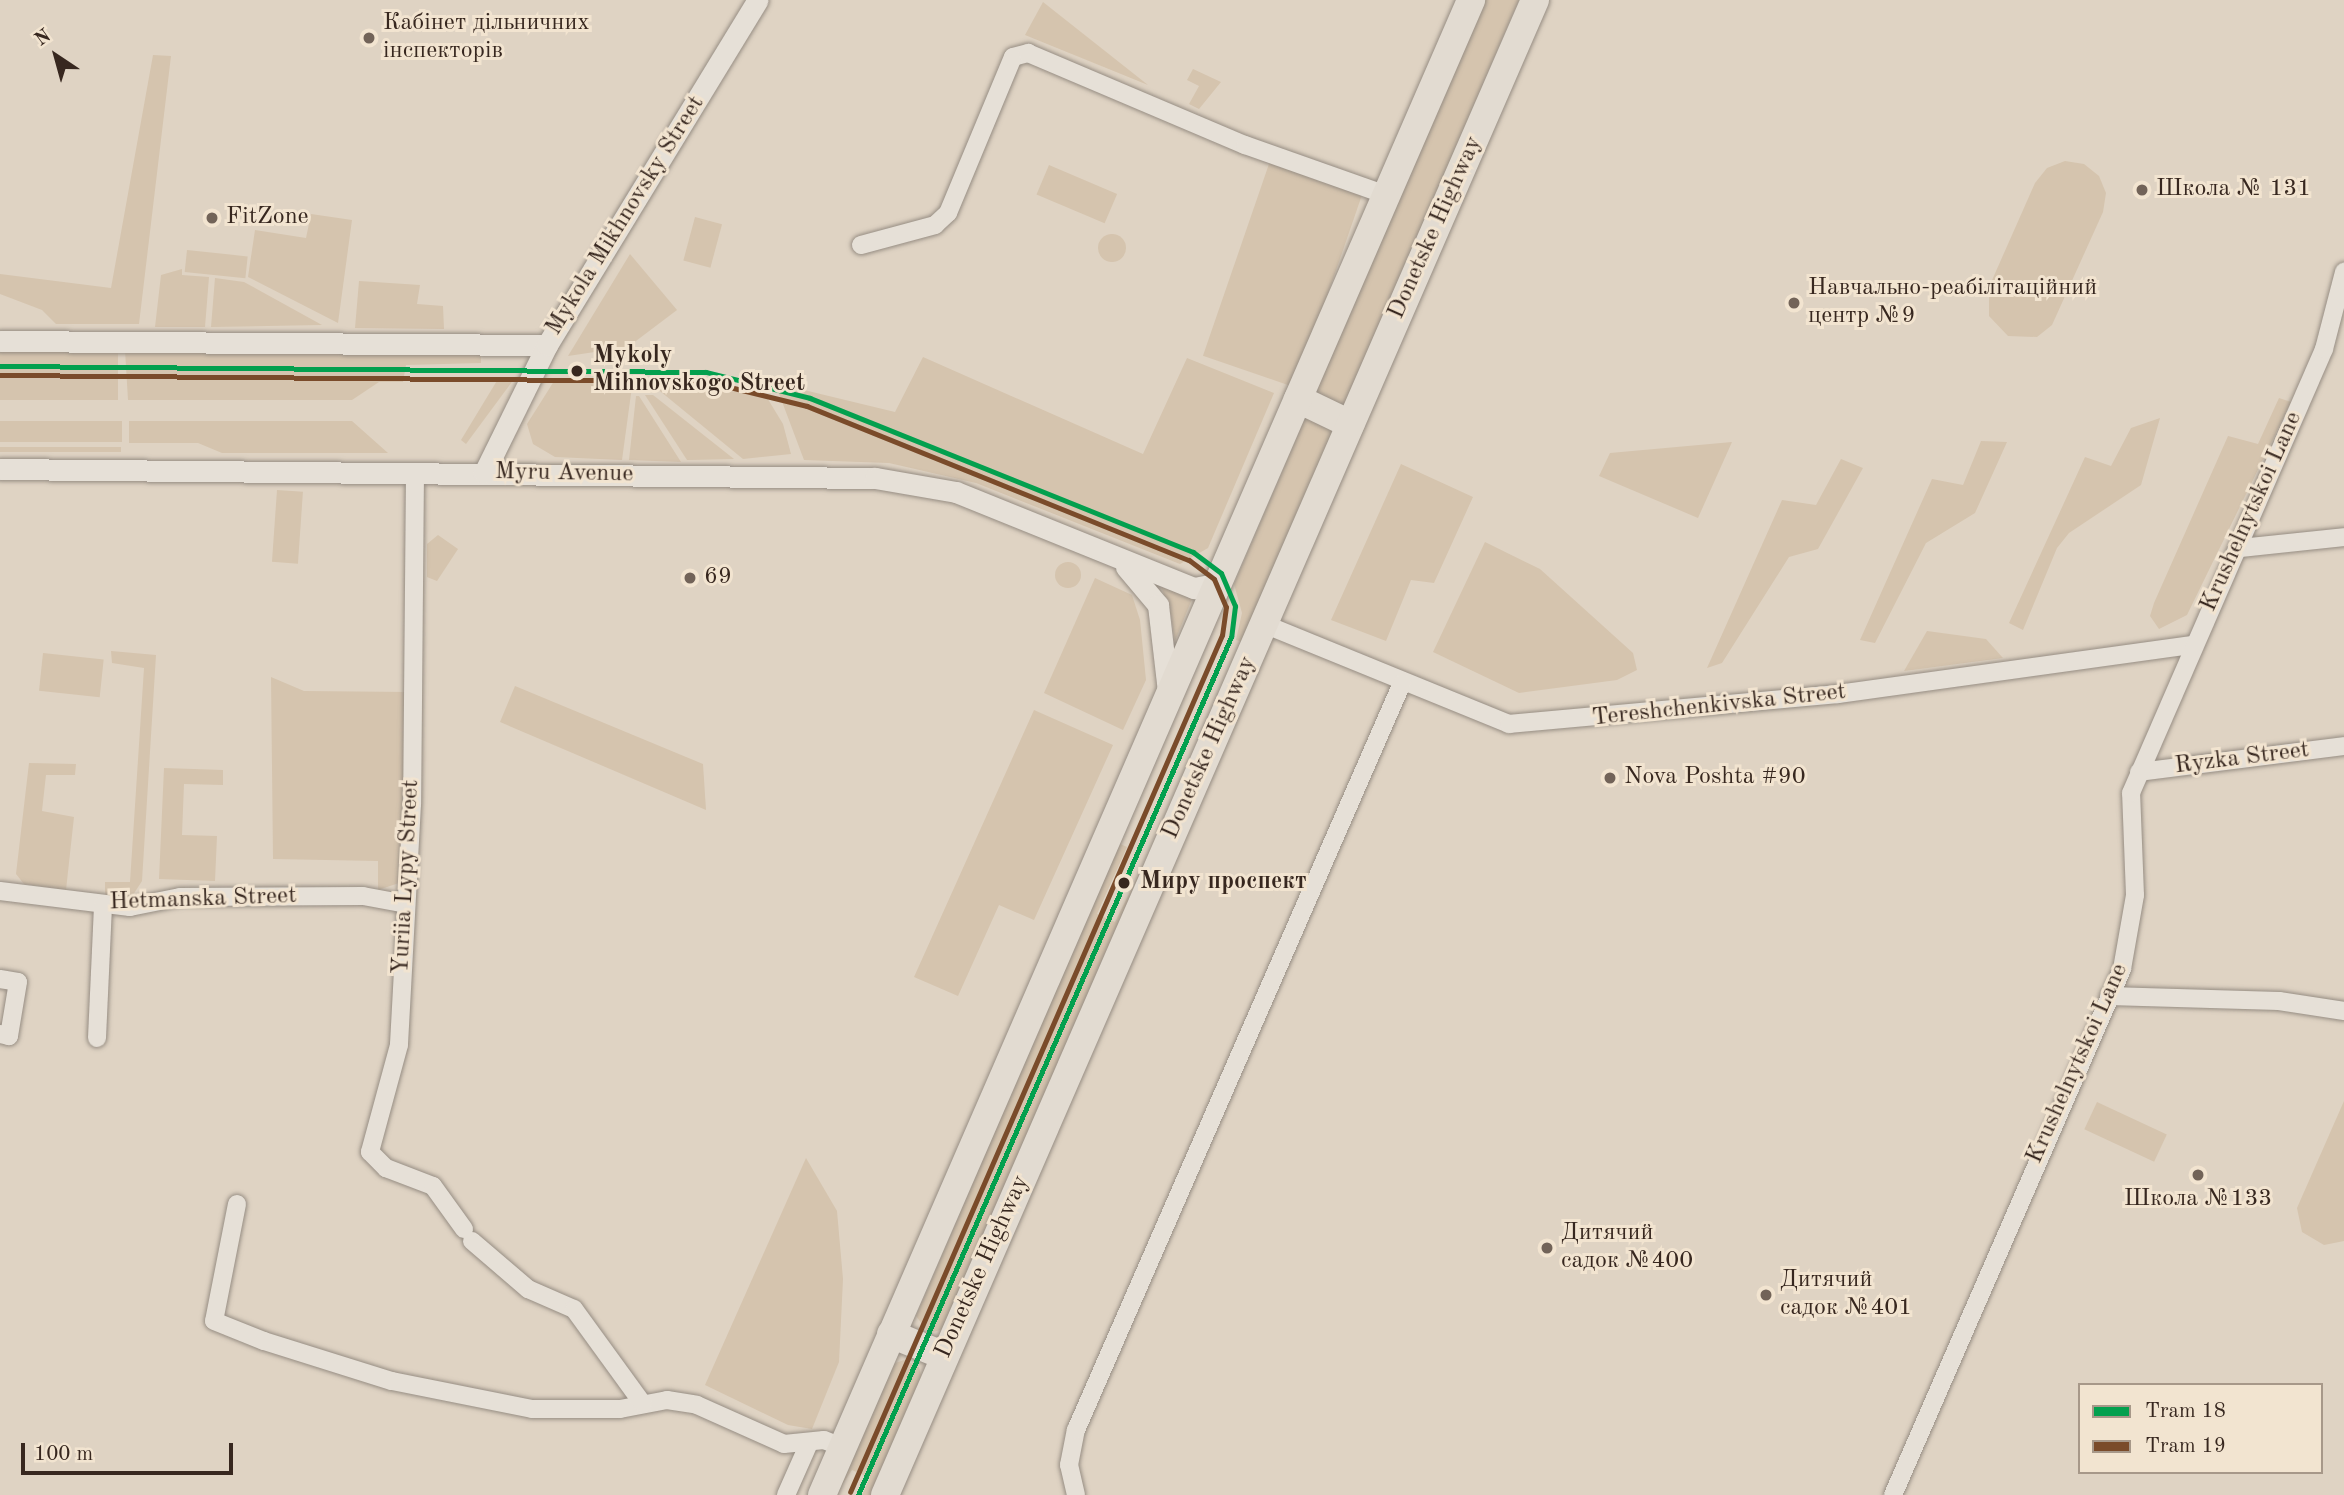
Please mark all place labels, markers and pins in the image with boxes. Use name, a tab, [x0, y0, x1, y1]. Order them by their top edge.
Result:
place label: Кабінет дільничних інспекторів	[383, 10, 590, 66]
marker: Кабінет дільничних інспекторів	[361, 30, 377, 46]
place label: Школа № 131	[2156, 176, 2311, 204]
marker: Школа № 131	[2134, 182, 2150, 198]
place label: FitZone	[226, 204, 309, 232]
marker: FitZone	[204, 210, 220, 226]
place label: Навчально-реабілітаційний центр №9	[1808, 275, 2097, 331]
marker: Навчально-реабілітаційний центр №9	[1786, 295, 1802, 311]
place label: Mykoly Mihnovskogo Street	[593, 343, 805, 399]
marker: Mykoly Mihnovskogo Street	[567, 361, 587, 381]
place label: 69	[704, 564, 732, 592]
marker: 69	[682, 570, 698, 586]
place label: Nova Poshta #90	[1624, 764, 1806, 792]
marker: Nova Poshta #90	[1602, 770, 1618, 786]
place label: Миру проспект	[1140, 869, 1307, 897]
marker: Миру проспект	[1114, 873, 1134, 893]
marker: Школа №133	[2190, 1167, 2206, 1183]
place label: Школа №133	[2124, 1186, 2272, 1214]
place label: Дитячий садок №400	[1561, 1220, 1693, 1276]
marker: Дитячий садок №400	[1539, 1240, 1555, 1256]
place label: Дитячий садок №401	[1780, 1267, 1912, 1323]
marker: Дитячий садок №401	[1758, 1287, 1774, 1303]

